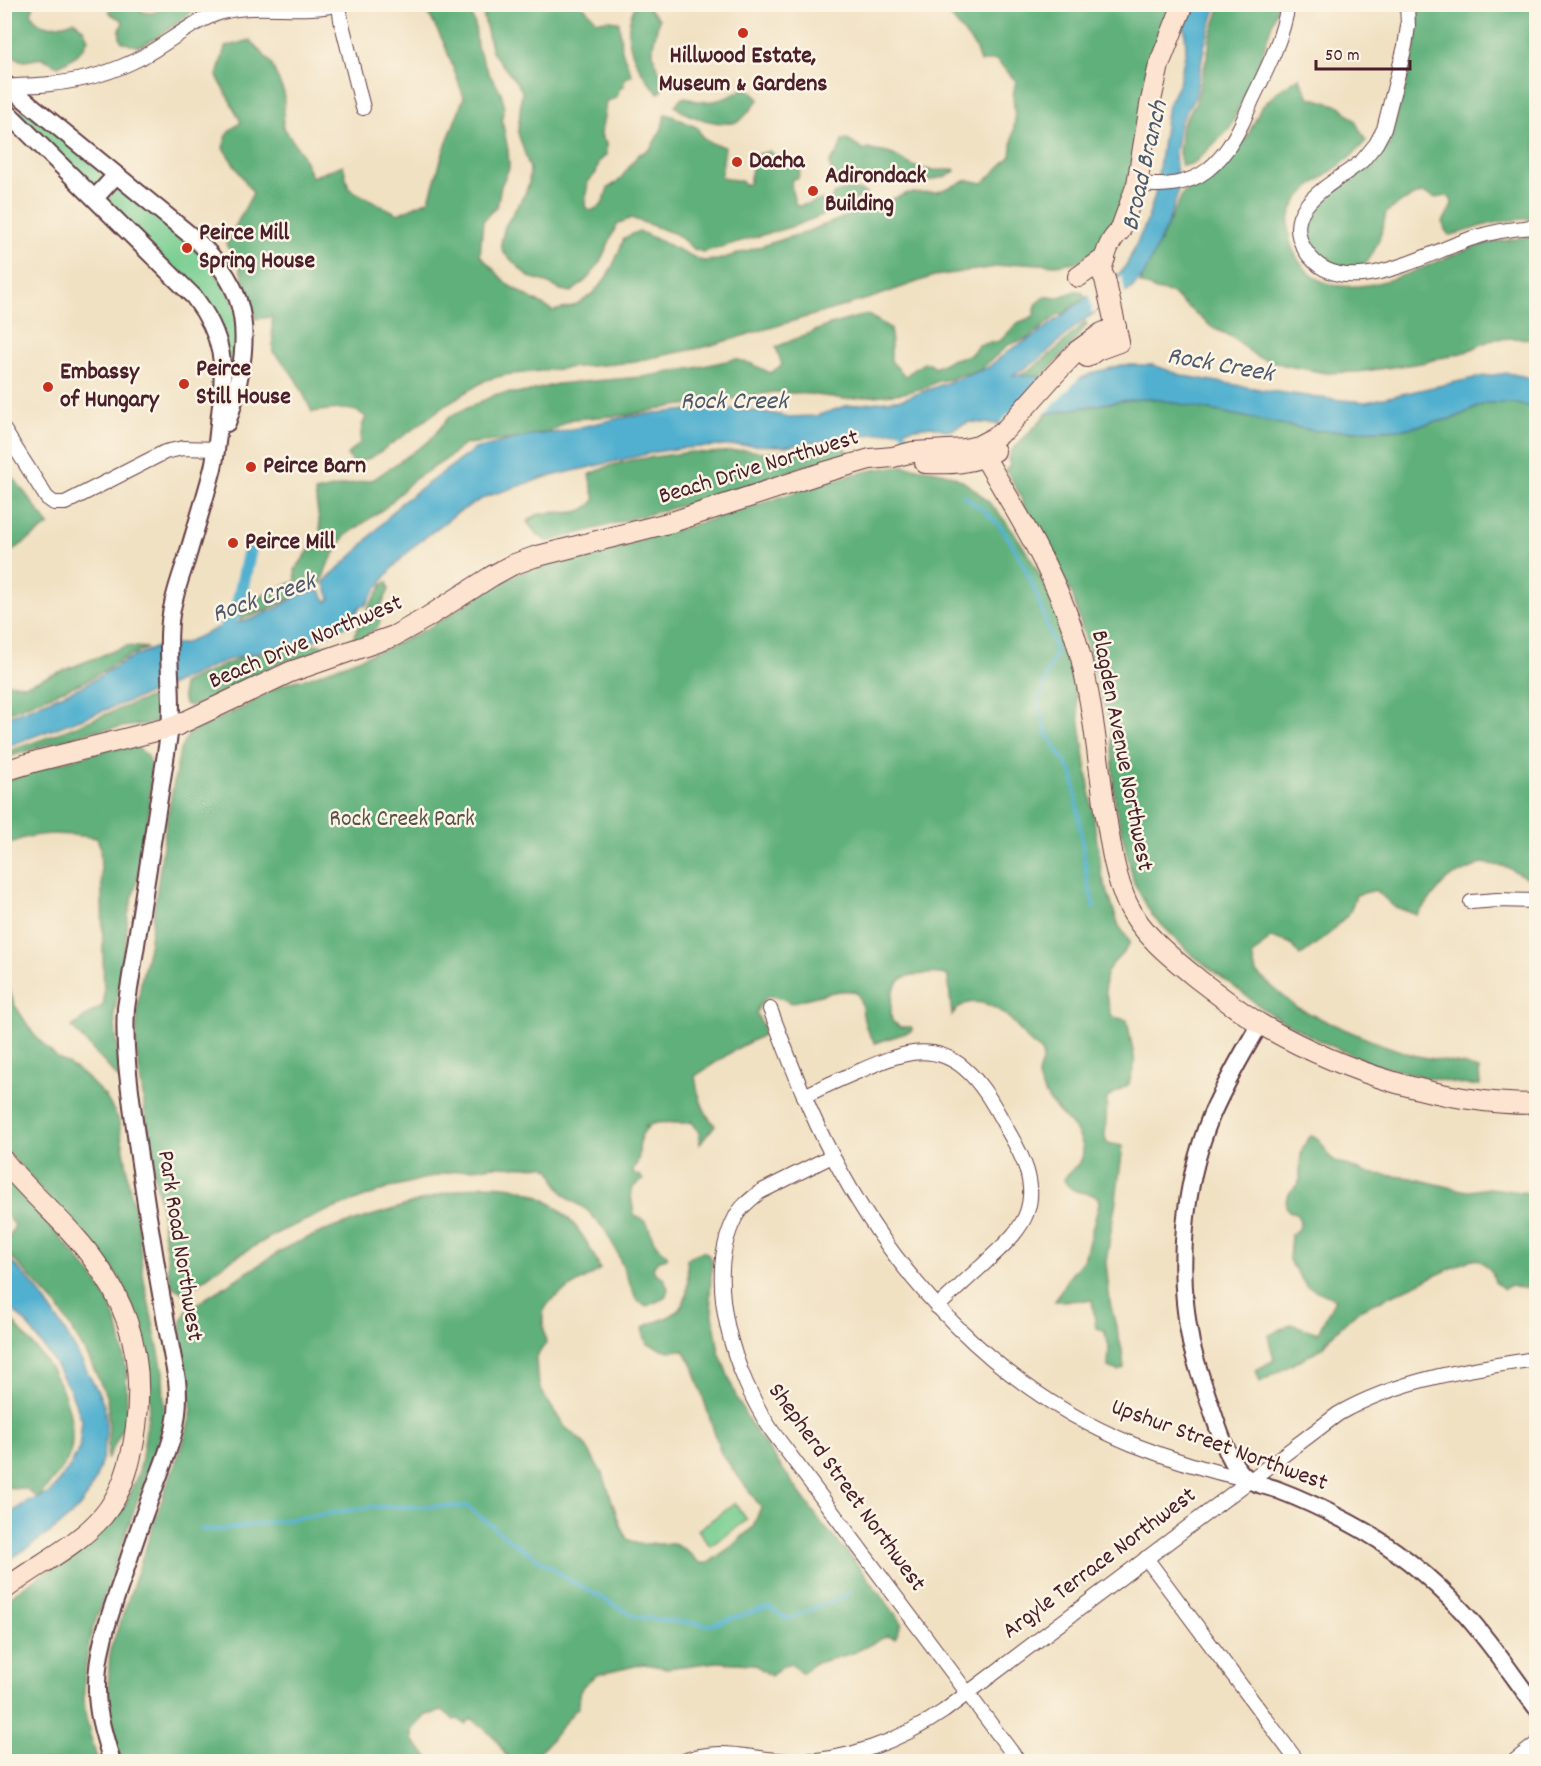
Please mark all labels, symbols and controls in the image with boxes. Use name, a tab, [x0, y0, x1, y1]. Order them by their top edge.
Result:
marker: Hillwood Estate, Museum & Gardens	[736, 26, 750, 40]
scale bar	[1316, 33, 1410, 71]
place label: Hillwood Estate, Museum & Gardens	[659, 40, 827, 102]
text: 50 m	[1325, 44, 1360, 69]
water label: Broad Branch	[1113, 96, 1179, 235]
place label: Dacha	[749, 145, 805, 179]
marker: Dacha	[730, 155, 744, 169]
place label: Adirondack Building	[825, 160, 927, 222]
marker: Adirondack Building	[806, 184, 820, 198]
place label: Peirce Mill Spring House	[199, 217, 315, 279]
marker: Peirce Mill Spring House	[180, 241, 194, 255]
water label: Rock Creek	[1164, 338, 1278, 394]
place label: Peirce Still House	[196, 353, 291, 415]
place label: Embassy of Hungary	[60, 356, 160, 418]
marker: Peirce Still House	[177, 377, 191, 391]
marker: Embassy of Hungary	[41, 380, 55, 394]
water label: Rock Creek	[680, 384, 790, 421]
street label: Beach Drive Northwest	[655, 421, 863, 515]
place label: Peirce Barn	[263, 450, 366, 484]
marker: Peirce Barn	[244, 460, 258, 474]
place label: Peirce Mill	[245, 526, 336, 560]
marker: Peirce Mill	[226, 536, 240, 550]
water label: Rock Creek	[207, 563, 323, 634]
street label: Beach Drive Northwest	[204, 587, 408, 699]
street label: Blagden Avenue Northwest	[1081, 628, 1161, 874]
park label: Rock Creek Park	[329, 803, 475, 837]
street label: Park Road Northwest	[147, 1148, 211, 1344]
street label: Shepherd Street Northwest	[759, 1377, 933, 1599]
street label: Upshur Street Northwest	[1106, 1391, 1332, 1501]
street label: Argyle Terrace Northwest	[996, 1480, 1204, 1648]

